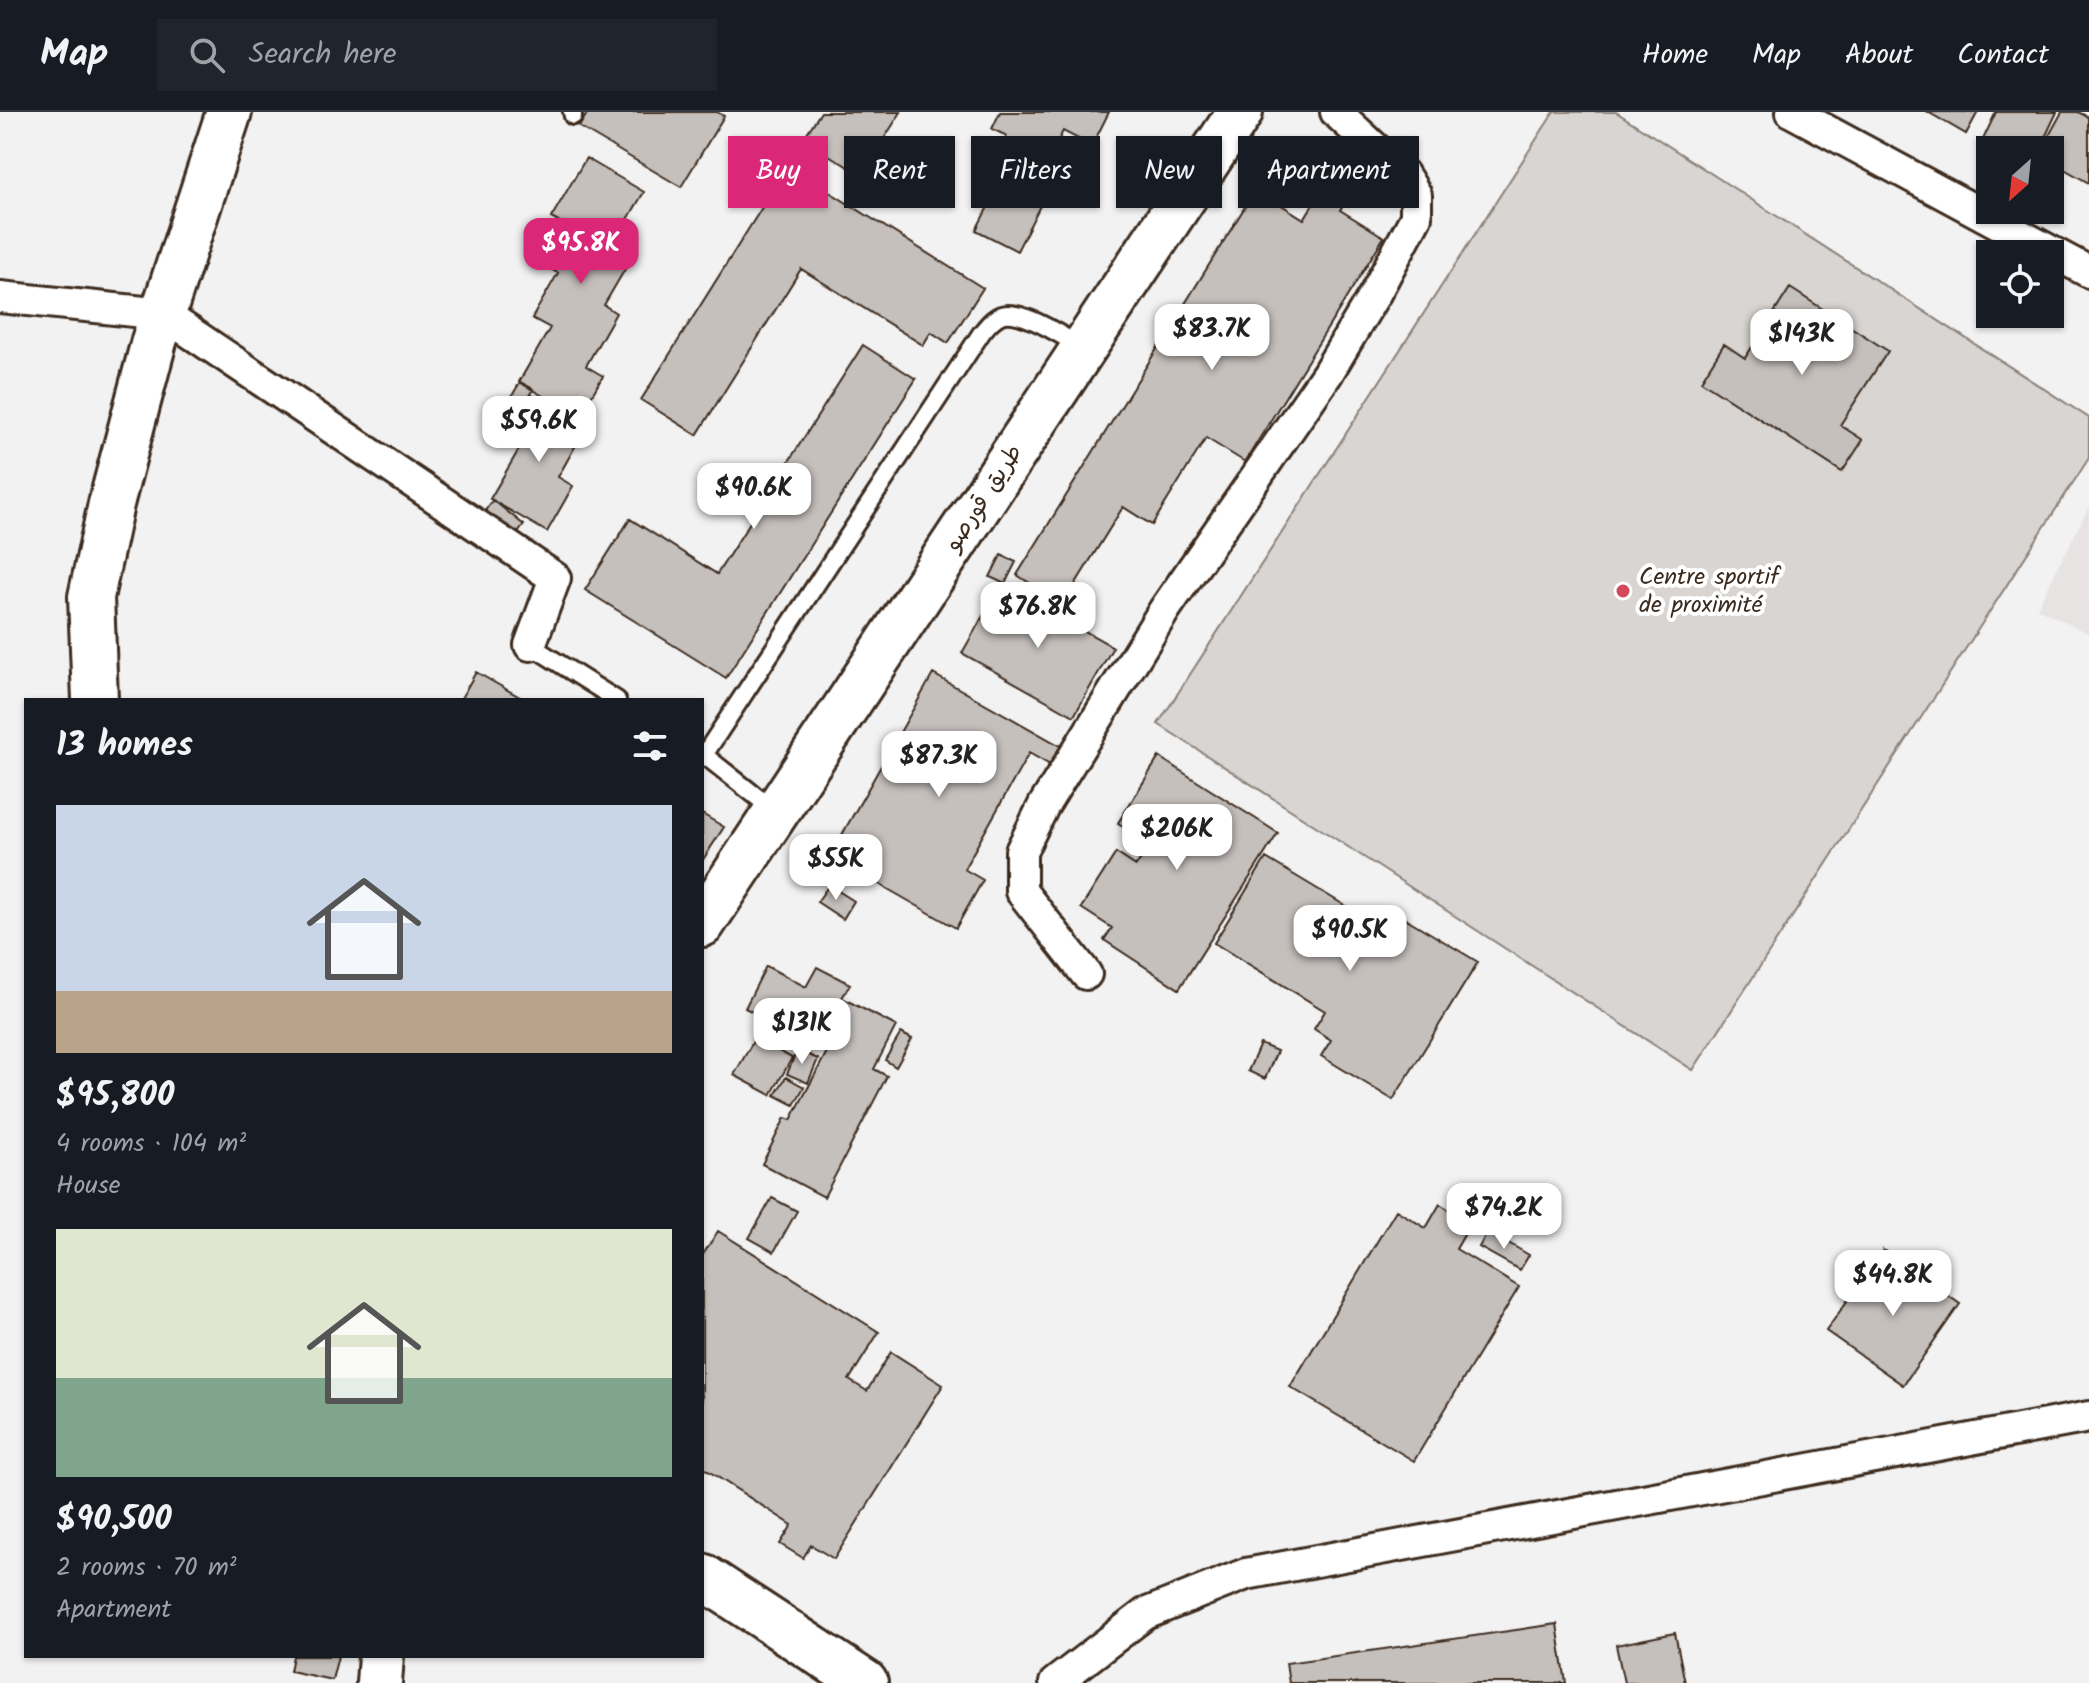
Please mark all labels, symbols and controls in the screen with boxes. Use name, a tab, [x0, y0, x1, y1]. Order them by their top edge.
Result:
search box	[157, 19, 717, 91]
text: Map	[40, 25, 109, 85]
text: Search here	[249, 31, 396, 79]
icon: search	[185, 33, 229, 77]
text: Home	[1642, 33, 1708, 78]
text: Map	[1752, 33, 1801, 78]
text: About	[1845, 33, 1913, 78]
text: Contact	[1957, 33, 2049, 78]
chip: Buy	[728, 136, 828, 208]
chip: Rent	[844, 136, 955, 208]
chip: Filters	[971, 136, 1100, 208]
chip: New	[1116, 136, 1222, 208]
chip: Apartment	[1238, 136, 1419, 208]
north arrow	[1976, 136, 2064, 224]
map controls	[1976, 136, 2064, 328]
pin: $95.8K	[516, 218, 646, 286]
text: $95.8K	[542, 223, 620, 265]
button: locate	[1976, 240, 2064, 328]
pin: $83.7K	[1147, 304, 1277, 372]
text: $83.7K	[1172, 309, 1252, 351]
pin: $143K	[1746, 309, 1858, 377]
text: $143K	[1768, 314, 1836, 356]
pin: $59.6K	[474, 396, 604, 464]
text: $59.6K	[500, 401, 578, 443]
street label: طريق قورصو	[934, 437, 1033, 561]
pin: $90.6K	[689, 463, 819, 531]
text: $90.6K	[715, 468, 793, 510]
place label: Centre sportif de proximité	[1639, 558, 1782, 625]
pin: $76.8K	[973, 582, 1103, 650]
marker: Centre sportif de proximité	[1614, 582, 1632, 600]
text: $76.8K	[999, 587, 1077, 629]
text: 13 homes	[56, 719, 193, 773]
icon: filters	[628, 724, 672, 768]
pin: $87.3K	[874, 731, 1004, 799]
text: $87.3K	[899, 736, 979, 778]
pin: $206K	[1121, 804, 1233, 872]
text: $206K	[1140, 809, 1214, 851]
pin: $55K	[789, 834, 883, 902]
text: $55K	[807, 839, 865, 881]
icon: home	[292, 857, 436, 1001]
pin: $90.5K	[1285, 905, 1415, 973]
text: $90.5K	[1312, 910, 1388, 952]
pin: $131K	[746, 998, 858, 1066]
text: $131K	[772, 1003, 832, 1045]
text: $95,800	[56, 1069, 174, 1123]
text: 4 rooms · 104 m²	[56, 1123, 246, 1165]
text: House	[56, 1165, 120, 1207]
pin: $74.2K	[1439, 1183, 1569, 1251]
text: $74.2K	[1465, 1188, 1543, 1230]
pin: $44.8K	[1828, 1250, 1958, 1318]
text: $44.8K	[1853, 1255, 1933, 1297]
icon: home	[292, 1281, 436, 1425]
text: $90,500	[56, 1493, 172, 1547]
text: 2 rooms · 70 m²	[56, 1547, 237, 1589]
text: Apartment	[56, 1589, 171, 1631]

